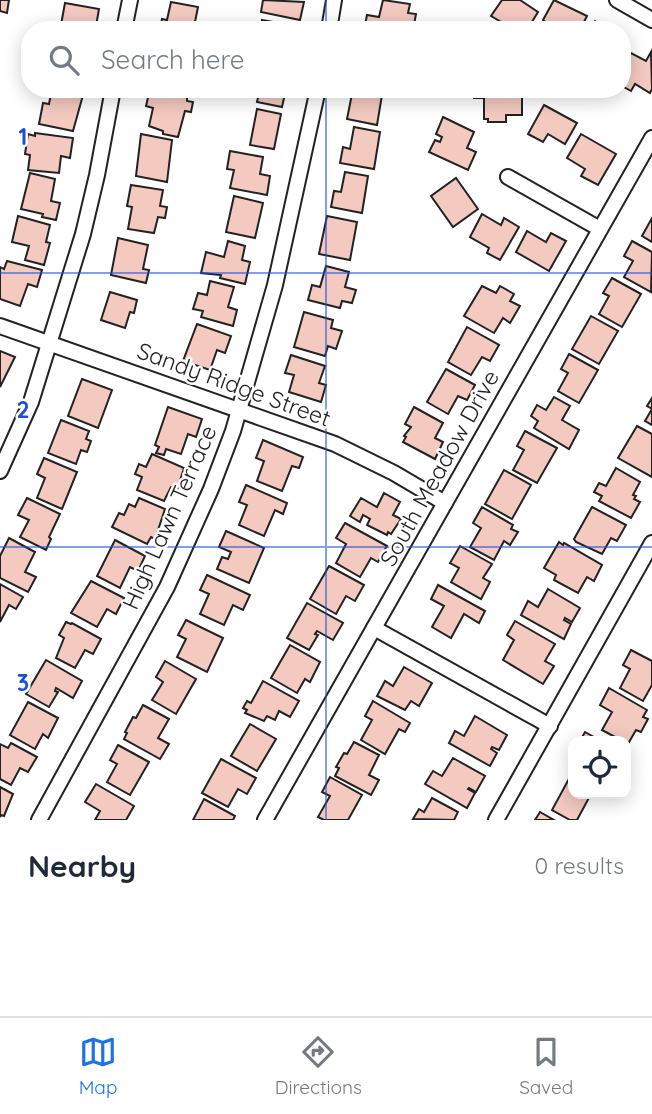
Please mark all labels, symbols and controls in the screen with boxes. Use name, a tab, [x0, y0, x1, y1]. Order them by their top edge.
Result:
search box	[21, 21, 631, 98]
icon: search	[45, 41, 83, 79]
text: Search here	[101, 43, 245, 76]
text: 1	[19, 122, 27, 151]
street label: Sandy Ridge Street	[133, 336, 335, 433]
street label: South Meadow Drive	[373, 365, 505, 571]
text: 2	[16, 395, 30, 424]
street label: High Lawn Terrace	[115, 420, 223, 614]
text: 3	[17, 668, 29, 697]
map controls	[568, 736, 631, 799]
button: locate	[568, 736, 631, 799]
text: Nearby	[28, 847, 136, 885]
text: 0 results	[535, 851, 624, 880]
tab: Map	[79, 1033, 117, 1099]
tab: Directions	[275, 1033, 362, 1099]
tab: Saved	[519, 1033, 573, 1099]

